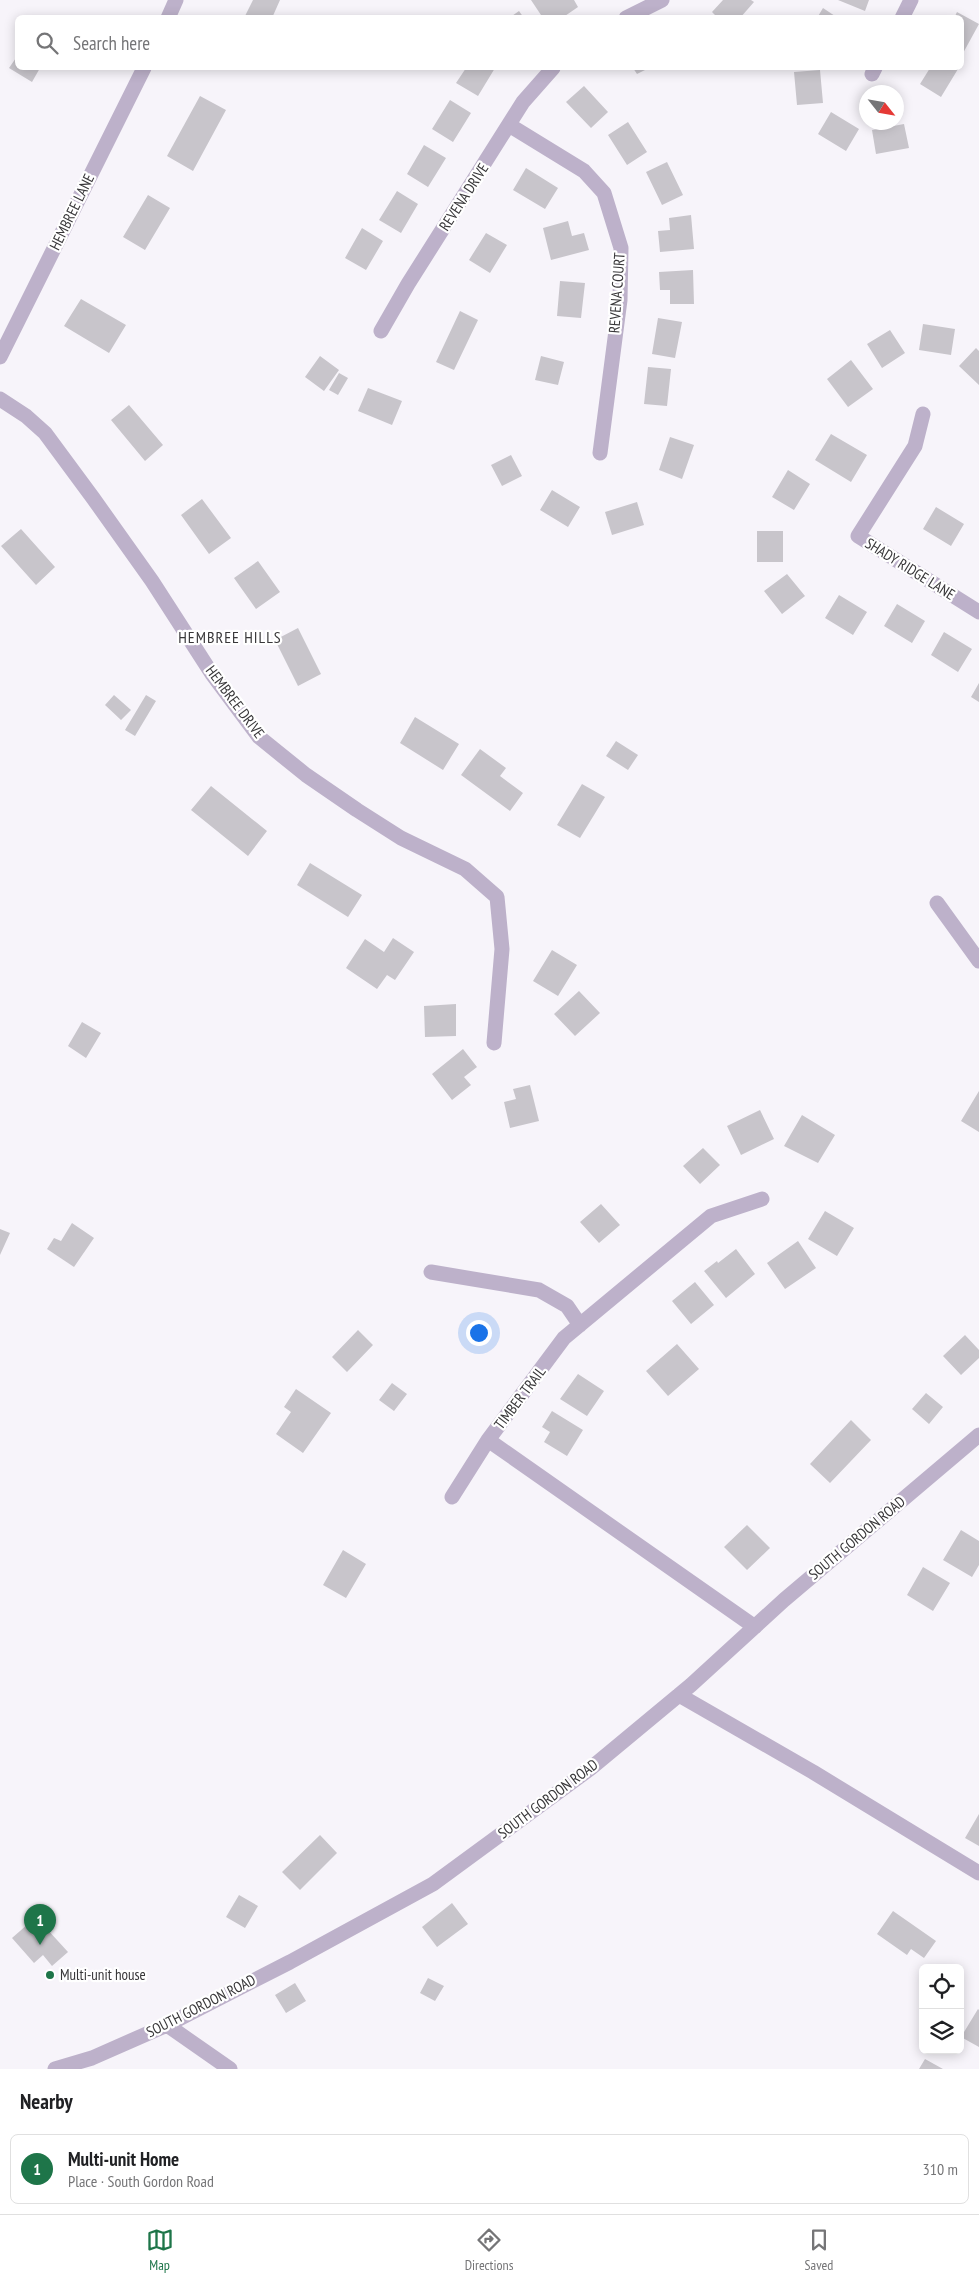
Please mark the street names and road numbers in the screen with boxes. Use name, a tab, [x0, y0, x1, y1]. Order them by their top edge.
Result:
street label: REVENA DRIVE	[435, 159, 492, 234]
street label: HEMBREE LANE	[45, 171, 98, 253]
street label: REVENA COURT	[604, 252, 629, 334]
street label: SHADY RIDGE LANE	[862, 533, 959, 604]
street label: HEMBREE DRIVE	[202, 662, 269, 742]
street label: TIMBER TRAIL	[490, 1362, 550, 1433]
street label: SOUTH GORDON ROAD	[805, 1492, 909, 1584]
street label: SOUTH GORDON ROAD	[494, 1755, 602, 1842]
street label: SOUTH GORDON ROAD	[143, 1970, 259, 2041]

